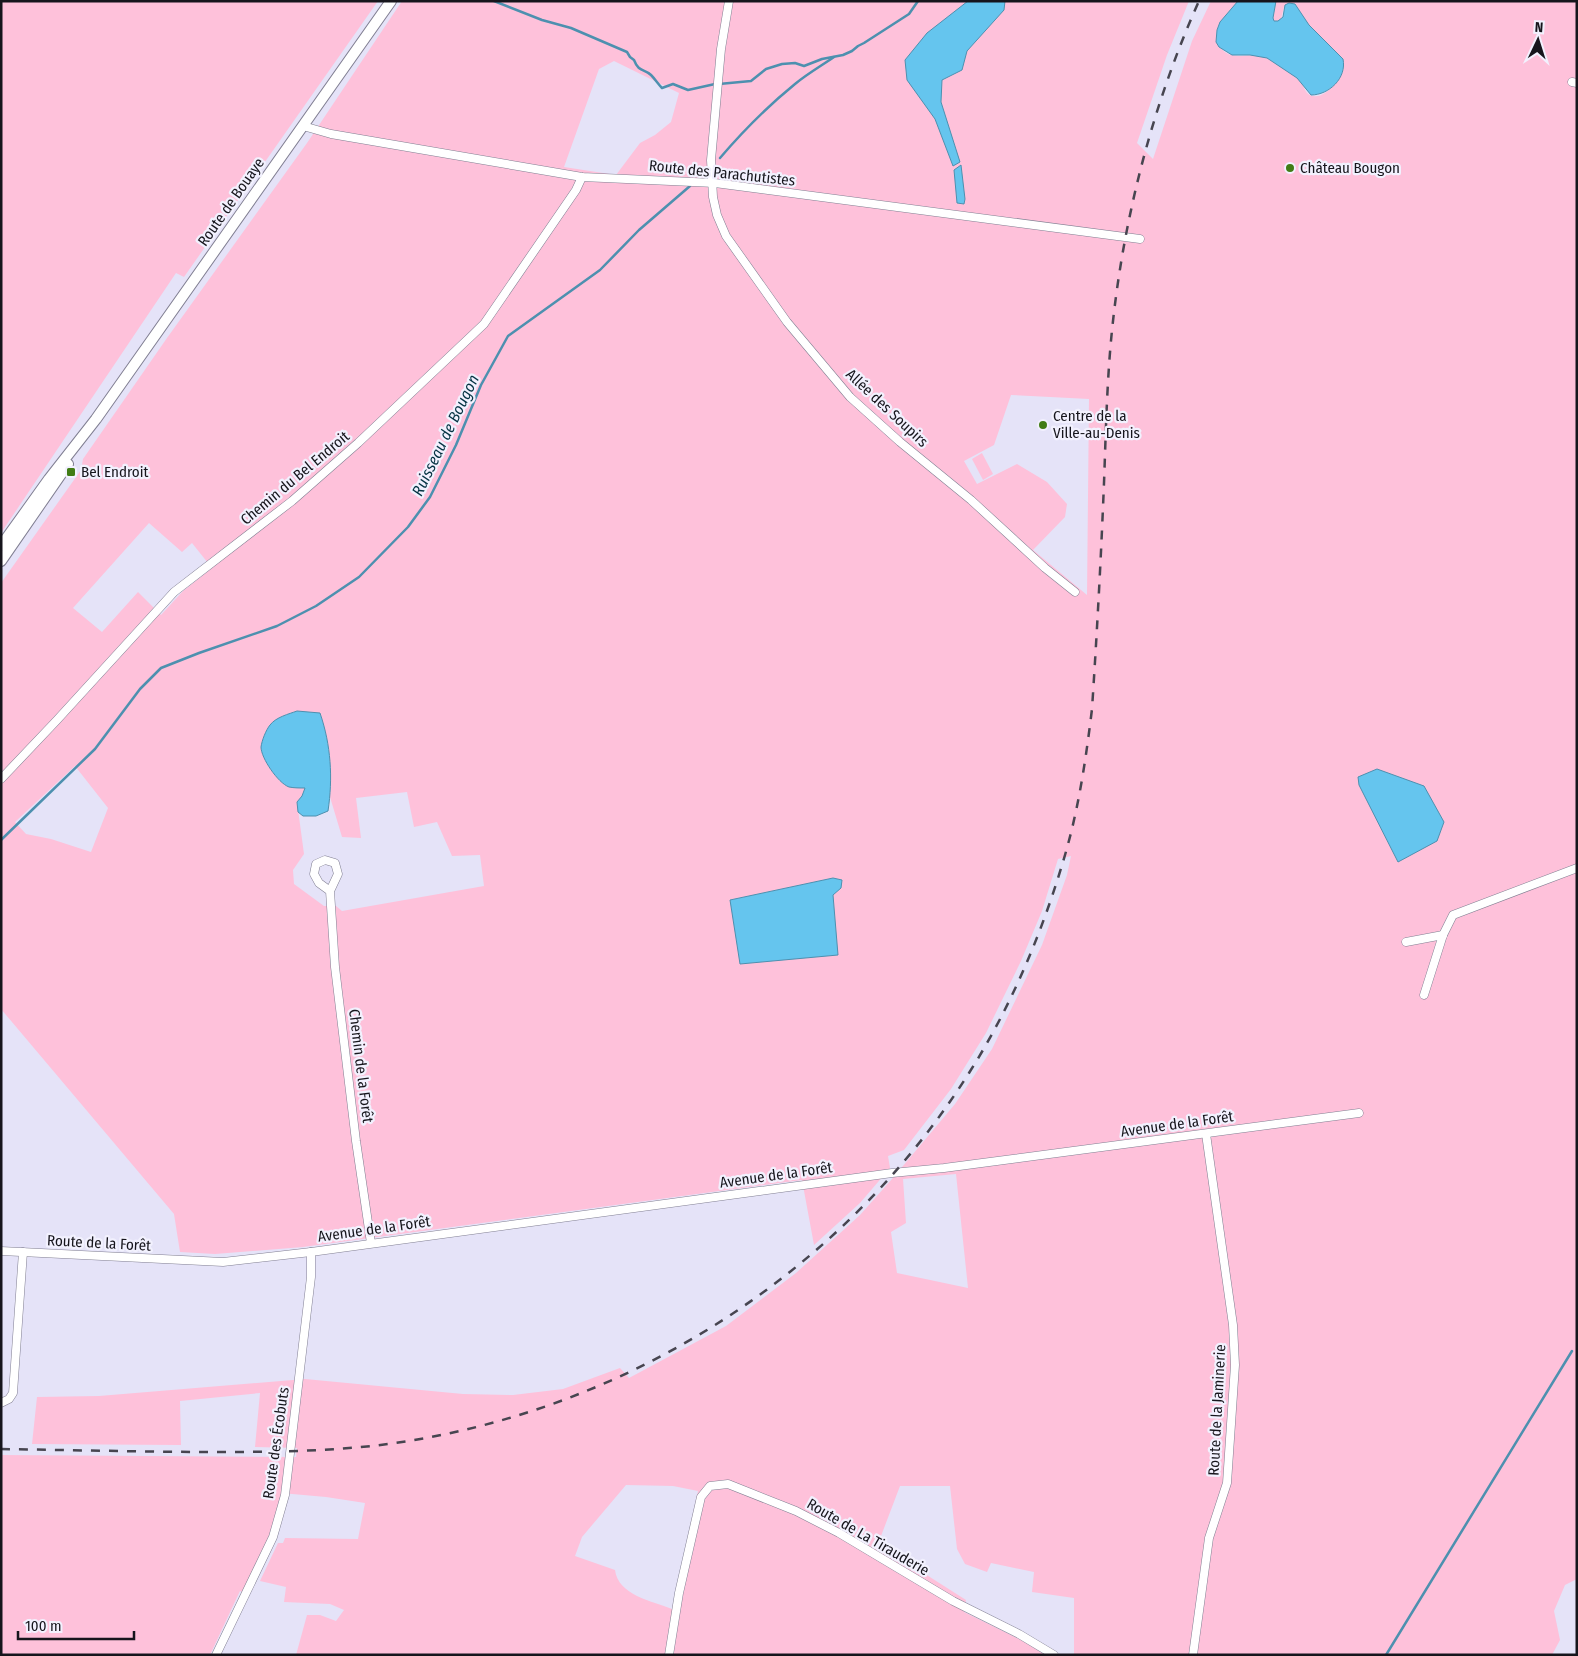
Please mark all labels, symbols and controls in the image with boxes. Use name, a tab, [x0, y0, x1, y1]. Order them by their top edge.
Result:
north arrow	[1513, 15, 1563, 65]
text: N	[1534, 19, 1544, 36]
street label: Route de Bouaye	[194, 154, 268, 250]
street label: Route des Parachutistes	[648, 156, 796, 190]
place label: Château Bougon	[1300, 159, 1400, 177]
marker: Château Bougon	[1284, 162, 1296, 174]
street label: Allée des Soupirs	[842, 365, 932, 451]
water label: Ruisseau de Bougon	[408, 372, 483, 499]
place label: Centre de la Ville-au-Denis	[1053, 407, 1140, 442]
marker: Centre de la Ville-au-Denis	[1037, 419, 1049, 431]
street label: Chemin du Bel Endroit	[237, 427, 353, 529]
place label: Bel Endroit	[81, 463, 148, 481]
marker: Bel Endroit	[65, 466, 77, 478]
street label: Chemin de la Forêt	[345, 1008, 377, 1124]
street label: Avenue de la Forêt	[1120, 1107, 1234, 1141]
street label: Avenue de la Forêt	[719, 1158, 833, 1192]
street label: Avenue de la Forêt	[317, 1212, 431, 1246]
street label: Route de la Forêt	[47, 1231, 152, 1255]
street label: Route de la Jaminerie	[1205, 1344, 1229, 1476]
street label: Route des Écobuts	[259, 1386, 293, 1500]
street label: Route de La Tirauderie	[804, 1495, 932, 1579]
scale bar	[18, 1608, 134, 1640]
text: 100 m	[25, 1617, 62, 1635]

